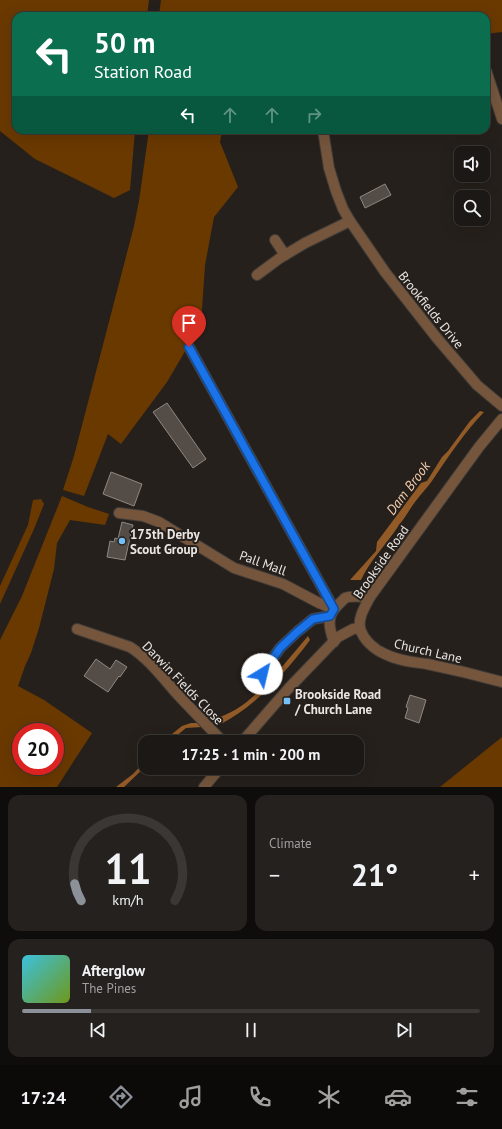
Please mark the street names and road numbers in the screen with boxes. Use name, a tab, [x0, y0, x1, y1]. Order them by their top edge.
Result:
street label: Brookfields Drive	[395, 268, 467, 352]
street label: Brookside Road	[349, 522, 413, 602]
street label: Pall Mall	[237, 547, 289, 579]
street label: Church Lane	[392, 635, 464, 667]
street label: Darwin Fields Close	[139, 638, 227, 728]

